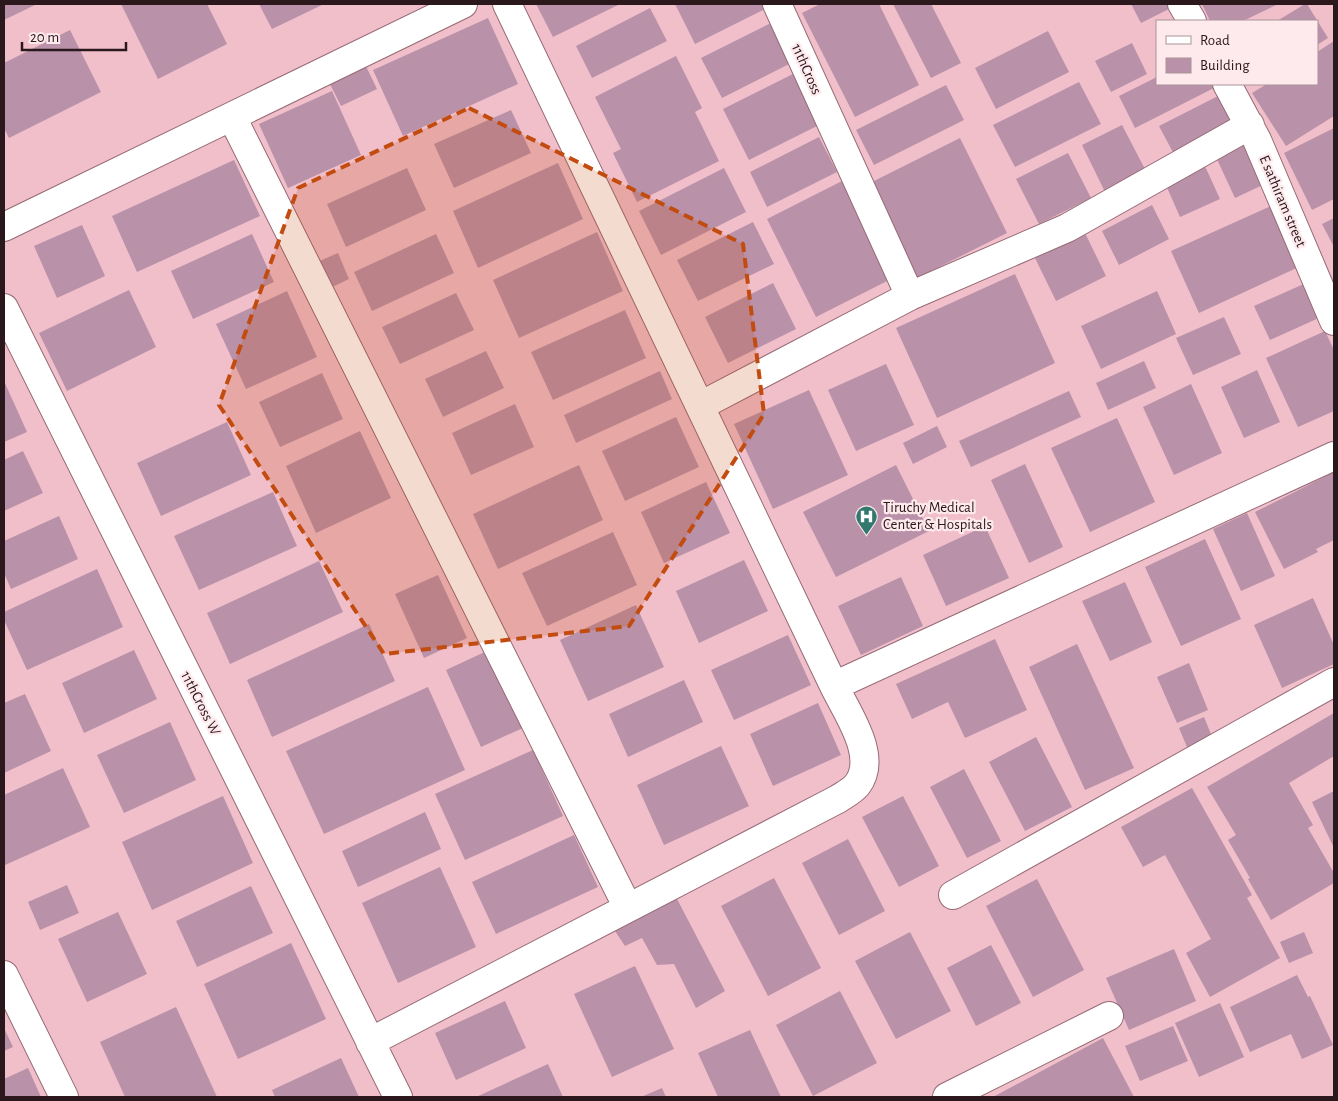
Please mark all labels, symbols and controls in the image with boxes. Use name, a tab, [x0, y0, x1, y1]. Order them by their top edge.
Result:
scale bar	[22, 20, 126, 52]
legend	[1156, 20, 1318, 85]
text: 20 m	[30, 30, 59, 45]
text: Road	[1200, 33, 1230, 48]
street label: 11thCross	[789, 42, 824, 97]
text: Building	[1200, 58, 1250, 73]
street label: E sathiram street	[1256, 153, 1309, 249]
place label: Tiruchy Medical Center & Hospitals	[883, 500, 992, 532]
hospital icon: Tiruchy Medical Center & Hospitals	[855, 504, 879, 535]
street label: 11thCross W	[178, 669, 223, 738]

